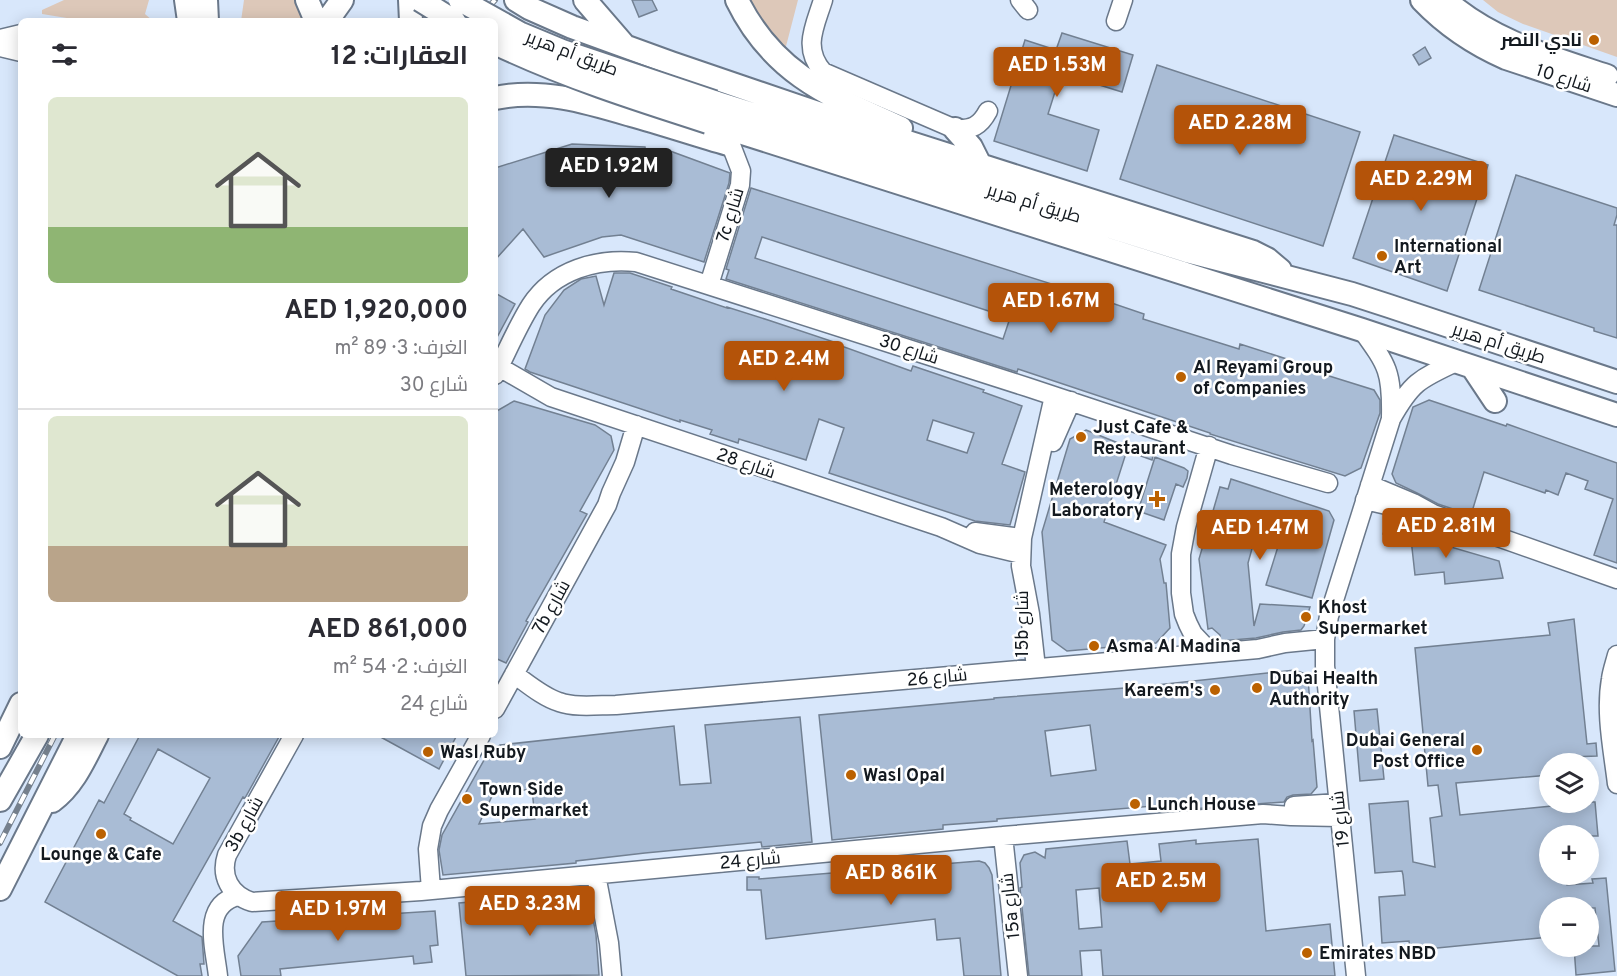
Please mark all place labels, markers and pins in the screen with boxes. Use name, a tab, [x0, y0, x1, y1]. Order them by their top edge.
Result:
place label: نادي النصر	[1500, 30, 1582, 54]
marker: نادي النصر	[1587, 33, 1601, 47]
pin: AED 1.53M	[988, 47, 1126, 98]
pin: AED 2.28M	[1171, 105, 1309, 156]
pin: AED 1.92M	[540, 148, 678, 199]
pin: AED 2.29M	[1352, 161, 1490, 212]
place label: International Art	[1394, 236, 1502, 280]
marker: International Art	[1375, 249, 1389, 263]
pin: AED 1.67M	[982, 283, 1120, 334]
pin: AED 2.4M	[722, 341, 846, 392]
place label: Al Reyami Group of Companies	[1193, 357, 1333, 401]
marker: Al Reyami Group of Companies	[1174, 370, 1188, 384]
place label: Just Cafe & Restaurant	[1093, 417, 1189, 461]
marker: Just Cafe & Restaurant	[1074, 430, 1088, 444]
place label: Meterology Laboratory	[1049, 479, 1144, 523]
marker: Meterology Laboratory	[1148, 490, 1166, 508]
pin: AED 2.81M	[1377, 508, 1515, 559]
pin: AED 1.47M	[1191, 510, 1329, 561]
place label: Khost Supermarket	[1318, 597, 1428, 641]
marker: Khost Supermarket	[1299, 610, 1313, 624]
place label: Asma Al Madina	[1106, 636, 1241, 659]
marker: Asma Al Madina	[1087, 639, 1101, 653]
place label: Dubai Health Authority	[1269, 668, 1378, 712]
place label: Kareem's	[1124, 680, 1203, 703]
marker: Dubai Health Authority	[1250, 681, 1264, 695]
marker: Kareem's	[1208, 683, 1222, 697]
place label: Dubai General Post Office	[1346, 730, 1465, 774]
place label: Wasl Ruby	[440, 742, 526, 765]
marker: Dubai General Post Office	[1470, 743, 1484, 757]
marker: Wasl Ruby	[421, 745, 435, 759]
place label: Wasl Opal	[863, 765, 945, 788]
marker: Wasl Opal	[844, 768, 858, 782]
place label: Town Side Supermarket	[479, 779, 589, 823]
marker: Town Side Supermarket	[460, 792, 474, 806]
place label: Lunch House	[1147, 794, 1256, 817]
marker: Lunch House	[1128, 797, 1142, 811]
marker: Lounge & Cafe	[94, 827, 108, 841]
place label: Lounge & Cafe	[40, 844, 162, 867]
pin: AED 861K	[829, 855, 953, 906]
pin: AED 2.5M	[1099, 863, 1223, 914]
pin: AED 3.23M	[461, 886, 599, 937]
pin: AED 1.97M	[269, 891, 407, 942]
place label: Emirates NBD	[1319, 943, 1436, 966]
marker: Emirates NBD	[1300, 946, 1314, 960]

